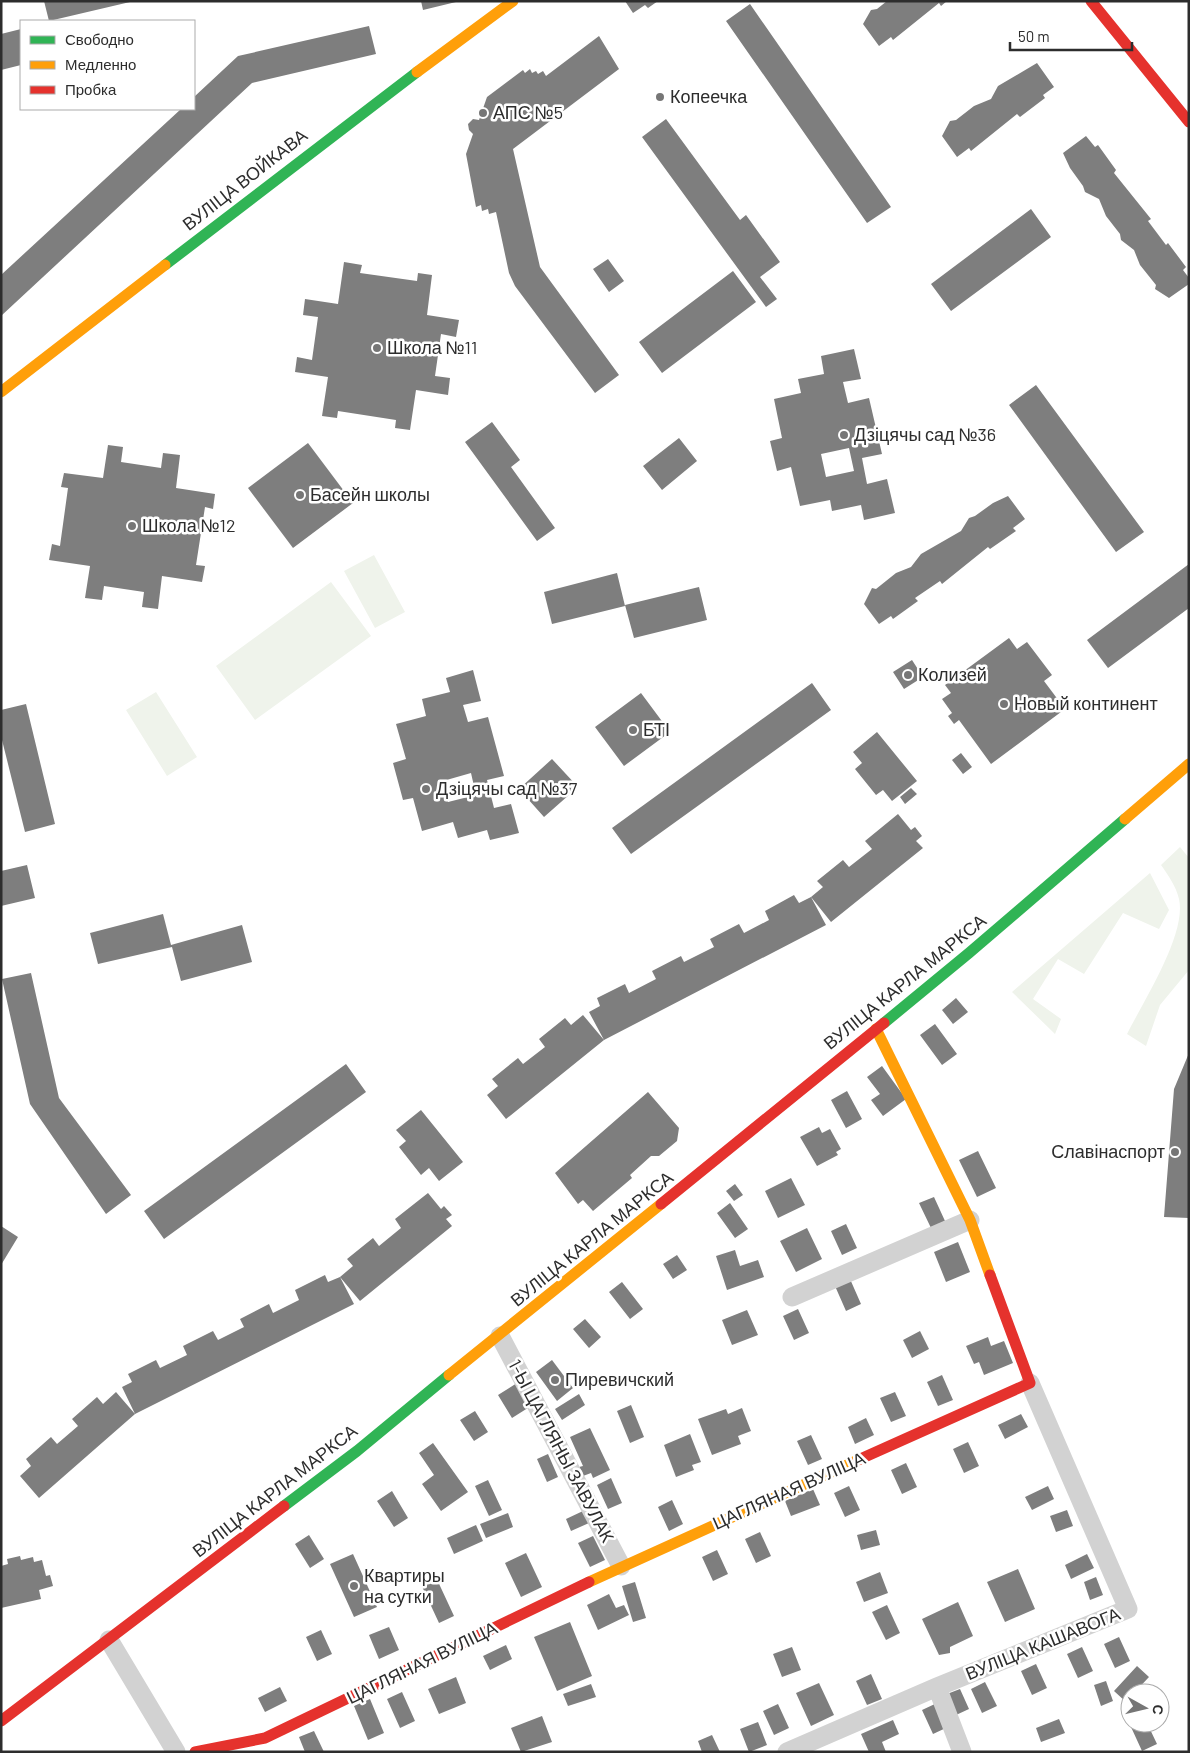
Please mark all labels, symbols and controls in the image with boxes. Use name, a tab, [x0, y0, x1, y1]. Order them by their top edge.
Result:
legend	[20, 20, 195, 110]
scale bar	[1010, 20, 1132, 52]
text: 50 m	[1018, 27, 1050, 45]
text: Свободно	[65, 30, 134, 48]
text: Медленно	[65, 55, 136, 73]
text: Пробка	[65, 80, 117, 98]
place label: Копеечка	[670, 85, 748, 107]
marker: Копеечка	[654, 91, 666, 103]
place label: АПС №5	[493, 101, 563, 123]
marker: АПС №5	[477, 107, 489, 119]
street label: ВУЛІЦА ВОЙКАВА	[178, 124, 311, 235]
place label: Школа №11	[387, 336, 477, 358]
marker: Школа №11	[371, 342, 383, 354]
place label: Дзіцячы сад №36	[854, 423, 996, 445]
marker: Дзіцячы сад №36	[838, 429, 850, 441]
place label: Басейн школы	[310, 483, 430, 505]
marker: Басейн школы	[294, 489, 306, 501]
place label: Школа №12	[142, 514, 236, 536]
marker: Школа №12	[126, 520, 138, 532]
place label: Колизей	[918, 663, 987, 685]
marker: Колизей	[902, 669, 914, 681]
place label: Новый континент	[1014, 692, 1158, 714]
marker: Новый континент	[998, 698, 1010, 710]
place label: БТІ	[643, 718, 670, 740]
marker: БТІ	[627, 724, 639, 736]
place label: Дзіцячы сад №37	[436, 777, 578, 799]
marker: Дзіцячы сад №37	[420, 783, 432, 795]
street label: ВУЛІЦА КАРЛА МАРКСА	[819, 909, 990, 1054]
place label: Славінаспорт	[1051, 1140, 1165, 1162]
marker: Славінаспорт	[1169, 1146, 1181, 1158]
street label: ВУЛІЦА КАРЛА МАРКСА	[506, 1166, 677, 1311]
street label: 1-Ы ЦАГЛЯНЫ ЗАВУЛАК	[504, 1355, 620, 1546]
place label: Пиревичский	[565, 1368, 674, 1390]
marker: Пиревичский	[549, 1374, 561, 1386]
street label: ВУЛІЦА КАРЛА МАРКСА	[188, 1419, 361, 1561]
street label: ЦАГЛЯНАЯ ВУЛІЦА	[709, 1447, 868, 1534]
place label: Квартиры на сутки	[364, 1564, 445, 1607]
marker: Квартиры на сутки	[348, 1580, 360, 1592]
street label: ВУЛІЦА КАШАВОГА	[962, 1602, 1123, 1684]
street label: ЦАГЛЯНАЯ ВУЛІЦА	[343, 1616, 500, 1708]
north arrow	[1120, 1683, 1170, 1733]
text: С	[1149, 1704, 1167, 1716]

